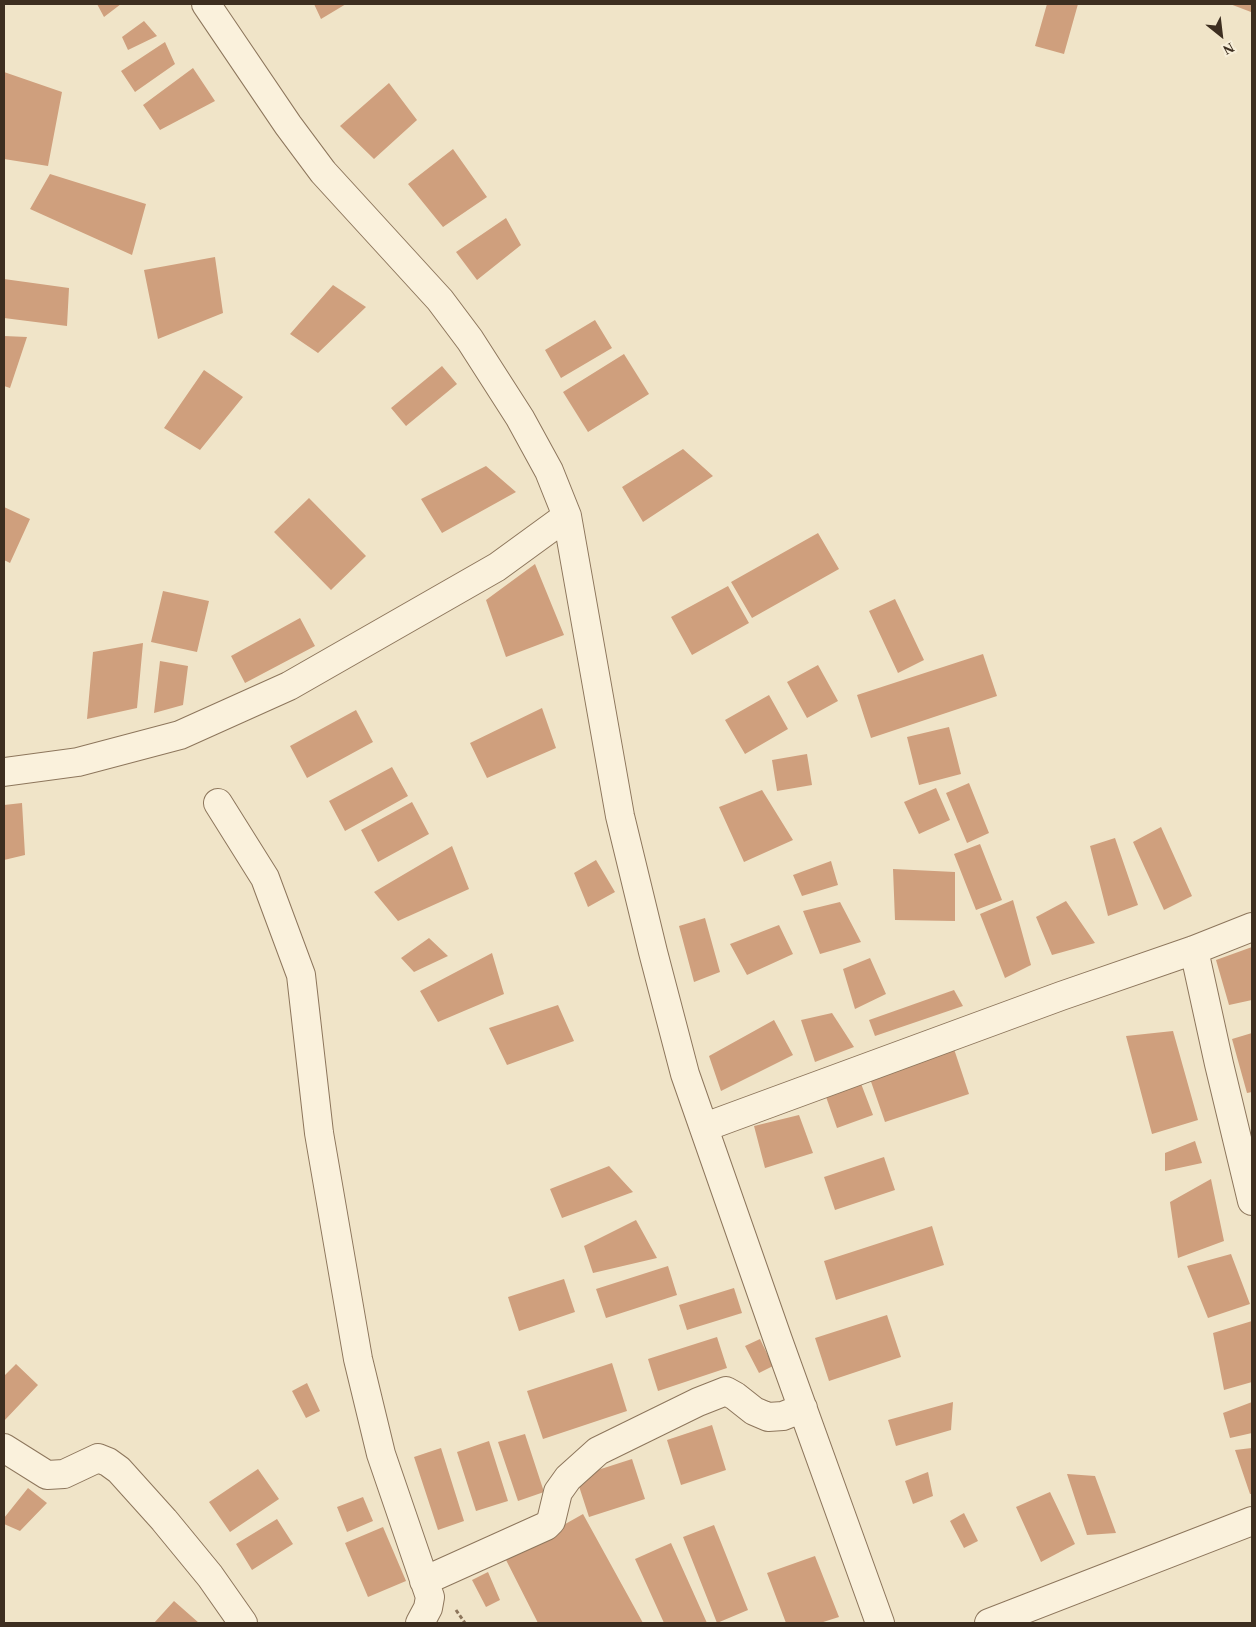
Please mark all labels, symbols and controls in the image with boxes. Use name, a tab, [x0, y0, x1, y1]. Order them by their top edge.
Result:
north arrow	[1196, 10, 1246, 60]
text: N	[1220, 40, 1237, 58]

